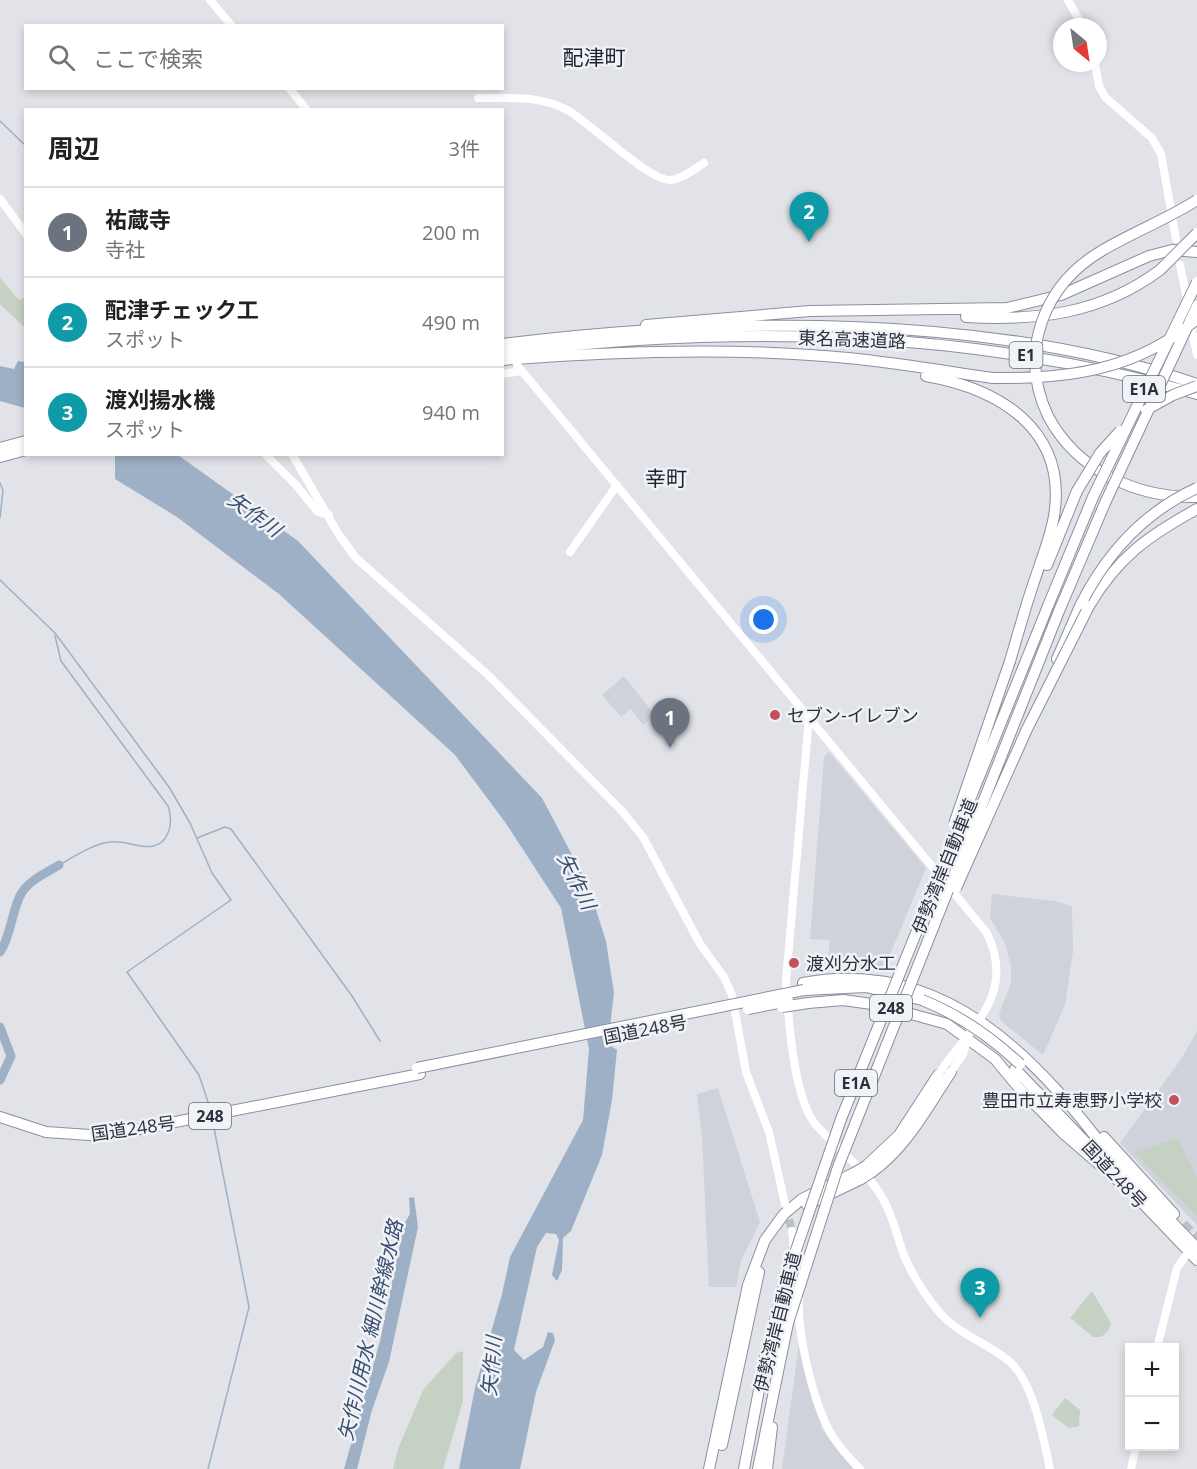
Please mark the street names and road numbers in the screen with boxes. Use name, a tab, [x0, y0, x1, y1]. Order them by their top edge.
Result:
street label: 東名高速道路	[798, 325, 906, 353]
road number: E1	[1010, 342, 1042, 368]
road number: E1A	[1123, 376, 1165, 402]
street label: 伊勢湾岸自動車道	[906, 795, 982, 937]
road number: 248	[870, 995, 912, 1021]
street label: 国道248号	[601, 1009, 689, 1049]
road number: E1A	[835, 1070, 877, 1096]
road number: 248	[189, 1103, 231, 1129]
street label: 国道248号	[89, 1110, 177, 1146]
street label: 国道248号	[1077, 1135, 1153, 1213]
street label: 伊勢湾岸自動車道	[748, 1249, 806, 1395]

